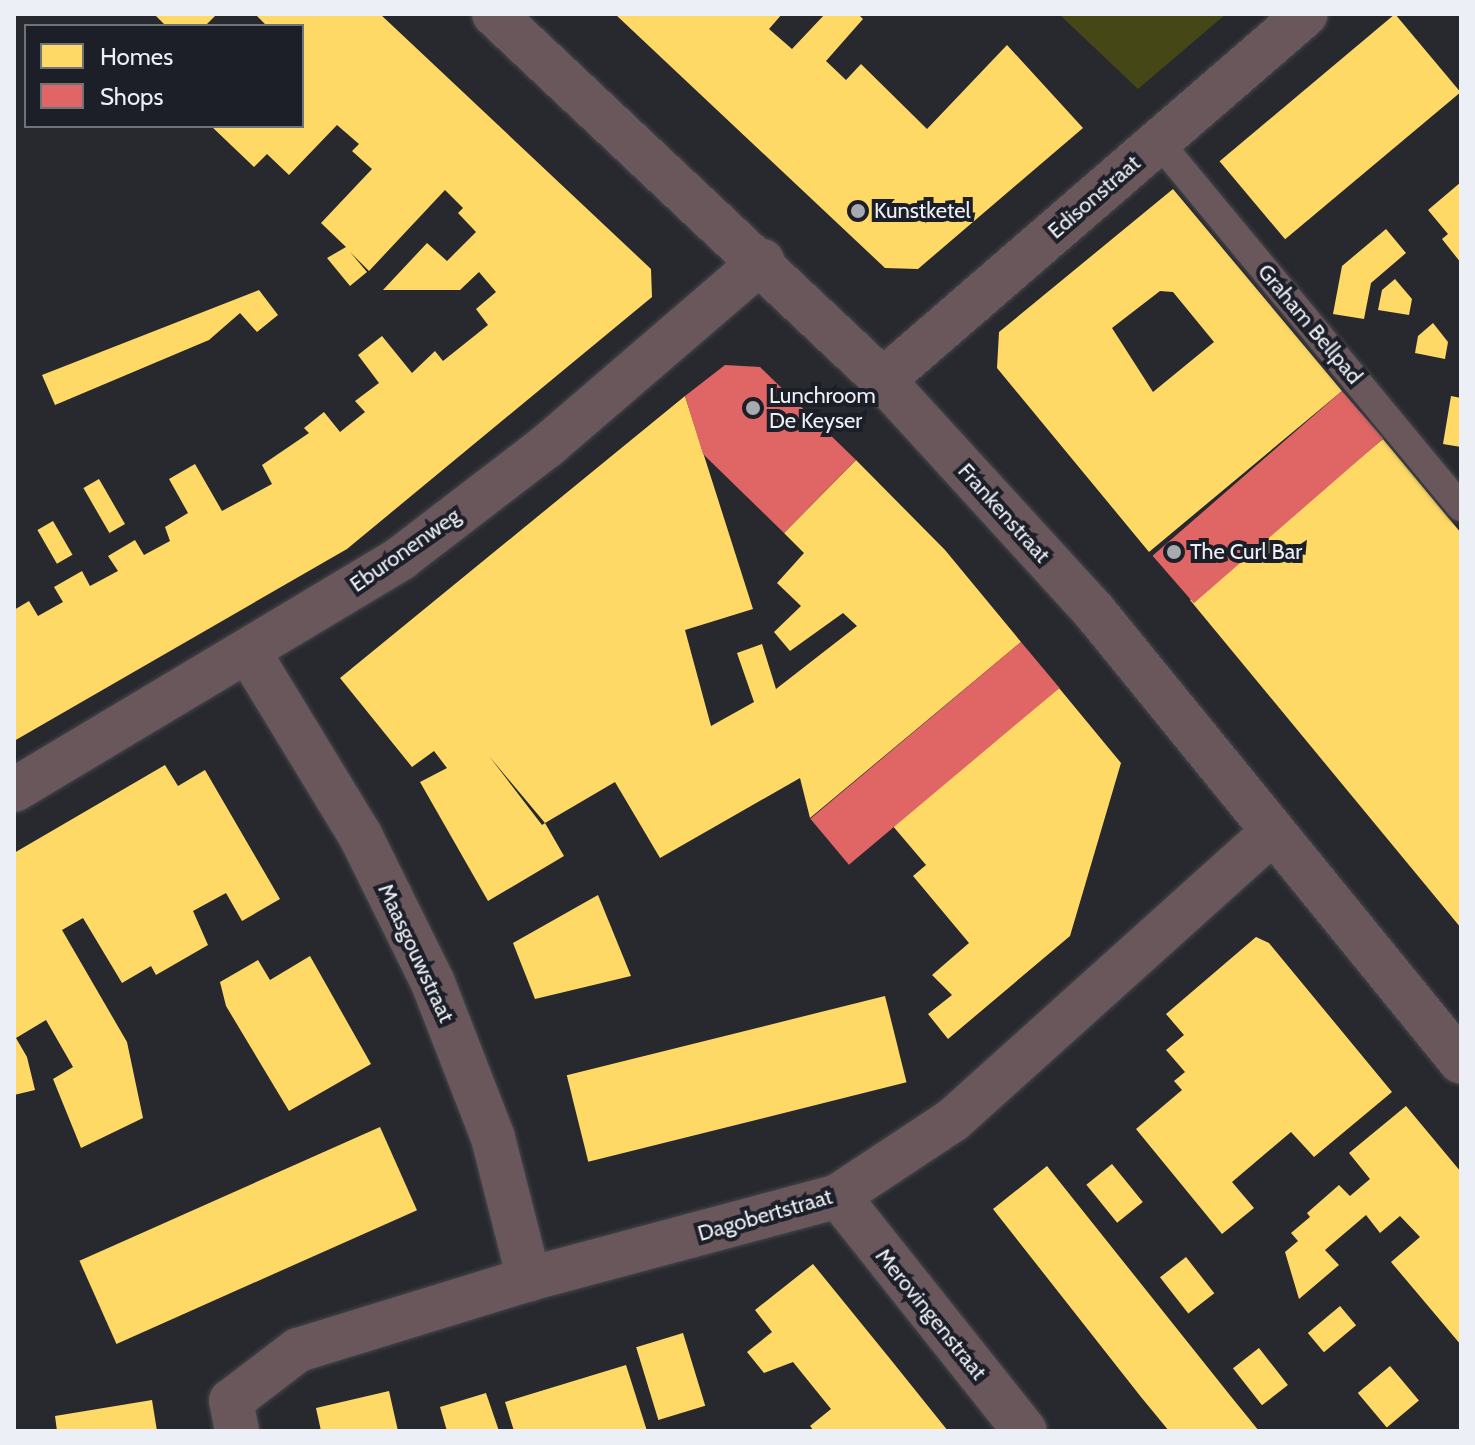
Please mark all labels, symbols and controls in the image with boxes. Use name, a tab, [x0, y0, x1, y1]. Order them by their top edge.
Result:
legend	[24, 24, 304, 128]
text: Homes	[100, 42, 173, 71]
text: Shops	[100, 82, 163, 111]
street label: Edisonstraat	[1042, 150, 1146, 244]
place label: Kunstketel	[874, 198, 971, 224]
marker: Kunstketel	[849, 202, 867, 220]
street label: Graham Bellpad	[1252, 259, 1368, 389]
place label: Lunchroom De Keyser	[769, 382, 876, 434]
marker: Lunchroom De Keyser	[744, 399, 762, 417]
street label: Frankenstraat	[952, 458, 1056, 568]
street label: Eburonenweg	[345, 502, 465, 598]
place label: The Curl Bar	[1190, 539, 1302, 565]
marker: The Curl Bar	[1165, 543, 1183, 561]
street label: Maasgouwstraat	[372, 879, 460, 1027]
street label: Dagobertstraat	[695, 1183, 835, 1247]
street label: Merovingenstraat	[870, 1243, 992, 1385]

